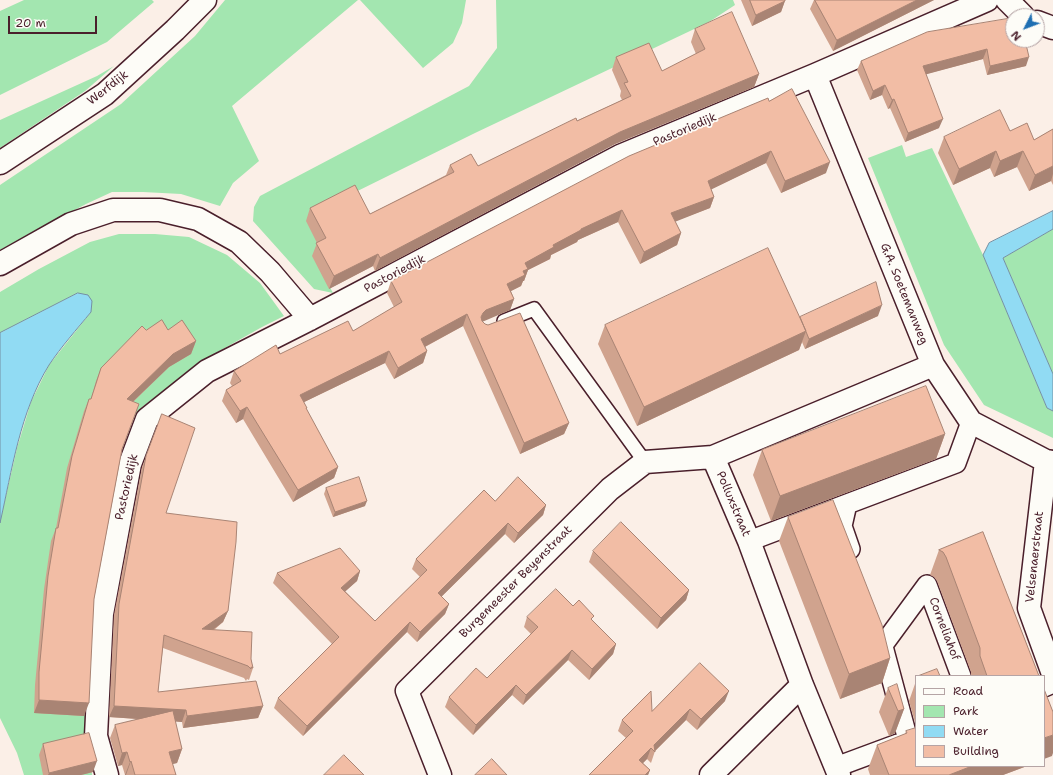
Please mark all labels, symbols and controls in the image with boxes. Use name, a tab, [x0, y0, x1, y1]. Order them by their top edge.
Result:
scale bar	[10, 8, 99, 34]
north arrow	[1005, 8, 1045, 48]
text: 20 m	[15, 15, 46, 31]
text: N	[1008, 27, 1025, 44]
street label: Werfdijk	[85, 68, 131, 108]
street label: Pastoriedijk	[651, 110, 719, 150]
street label: G.A. Soetemanweg	[877, 241, 931, 347]
street label: Pastoriedijk	[362, 252, 428, 296]
street label: Pastoriedijk	[112, 452, 142, 522]
street label: Polluxstraat	[713, 469, 753, 539]
street label: Velsenaerstraat	[1023, 510, 1047, 604]
street label: Burgemeester Beyenstraat	[457, 523, 575, 641]
street label: Corneliahof	[925, 595, 963, 663]
legend	[915, 675, 1045, 767]
text: Road	[953, 683, 983, 699]
text: Park	[953, 703, 979, 719]
text: Water	[953, 723, 988, 739]
text: Building	[953, 743, 999, 759]

